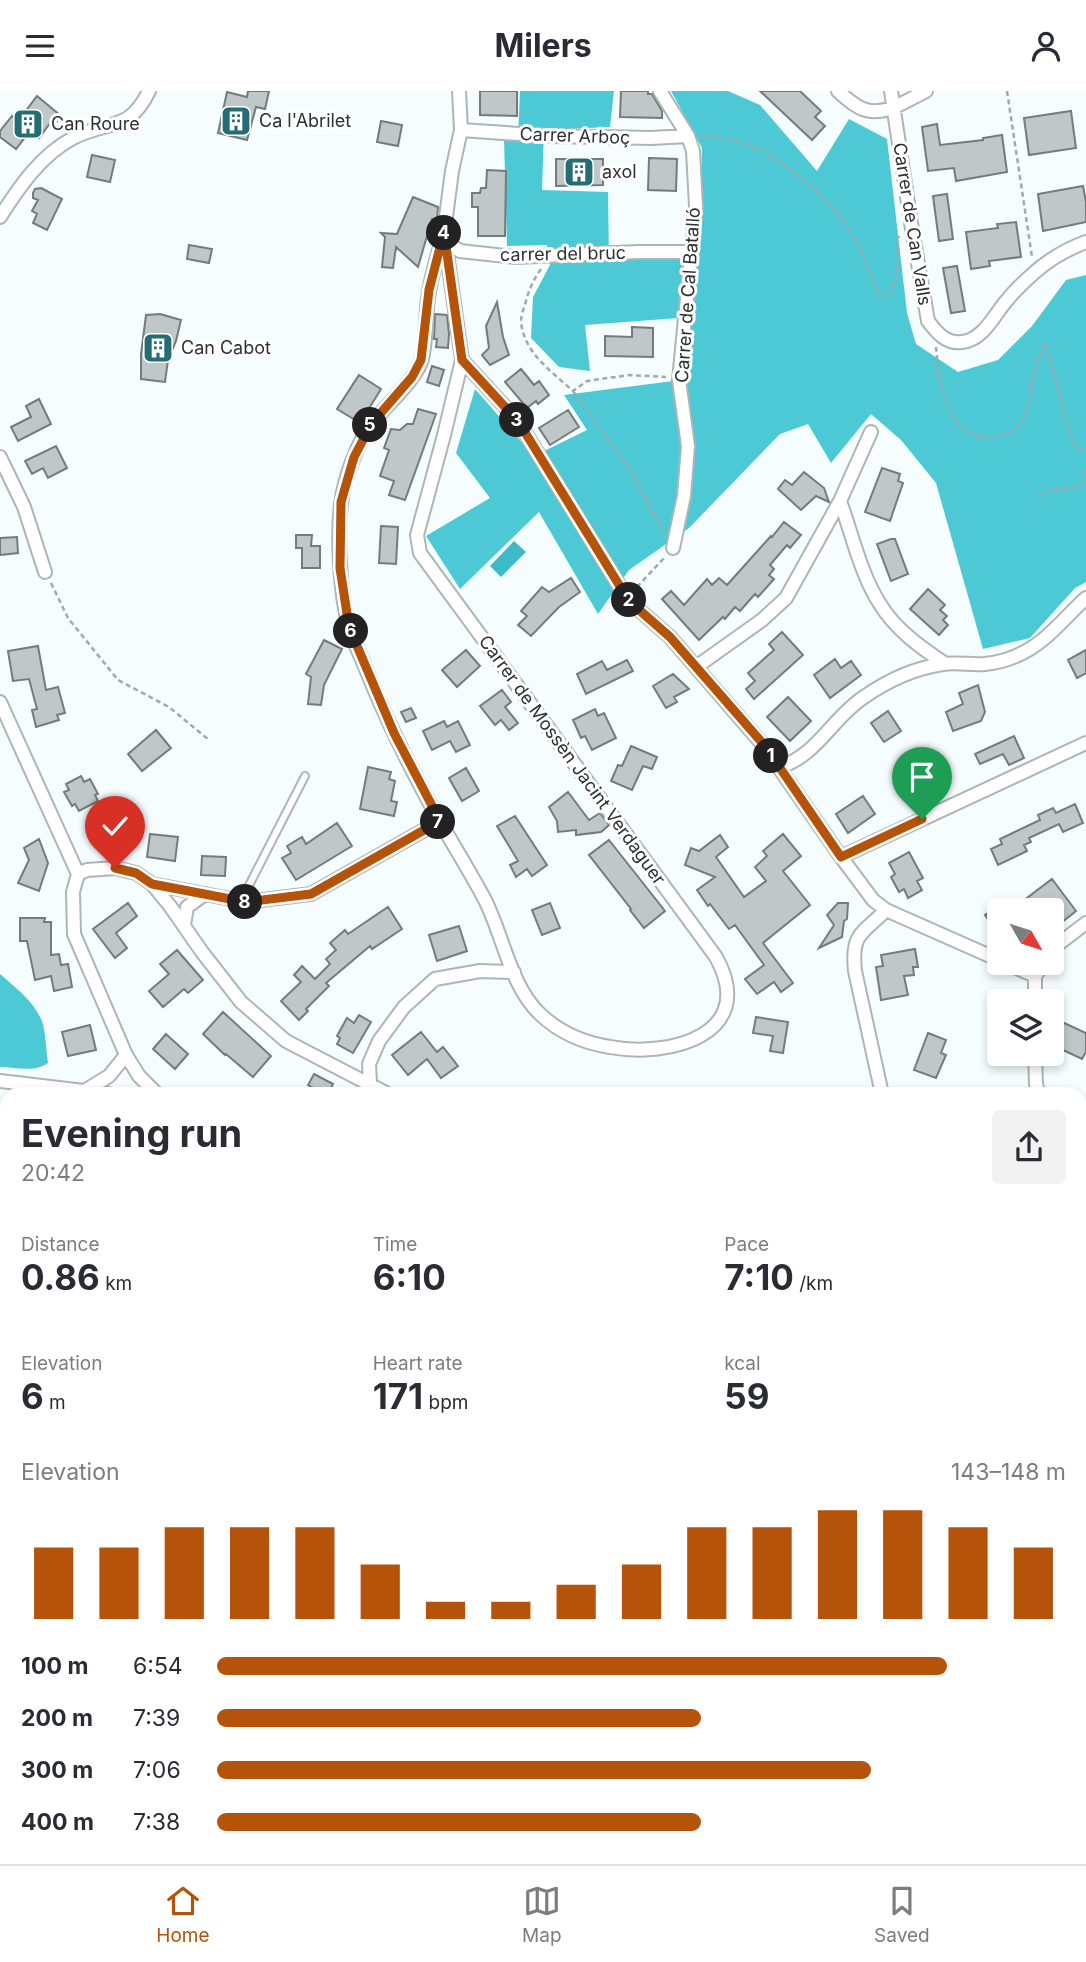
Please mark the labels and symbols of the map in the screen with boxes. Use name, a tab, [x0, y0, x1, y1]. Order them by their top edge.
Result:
building icon: Ca l'Abrilet	[219, 104, 253, 138]
building icon: Can Roure	[11, 107, 45, 141]
place label: Ca l'Abrilet	[259, 110, 351, 131]
place label: Can Roure	[51, 113, 140, 134]
street label: Carrer Arboç	[519, 123, 631, 148]
street label: Carrer de Can Valls	[889, 141, 936, 307]
building icon: axol	[562, 155, 596, 189]
place label: axol	[602, 161, 637, 182]
street label: Carrer de Cal Batalló	[671, 207, 704, 383]
pin: 4	[426, 215, 462, 251]
street label: carrer del bruc	[500, 242, 626, 265]
building icon: Can Cabot	[141, 331, 175, 365]
place label: Can Cabot	[181, 337, 271, 358]
pin: 3	[500, 403, 534, 437]
pin: 5	[352, 407, 388, 443]
pin: 2	[612, 582, 646, 617]
pin: 6	[334, 613, 368, 649]
street label: Carrer de Mossèn Jacint Verdaguer	[475, 631, 670, 889]
pin: 1	[754, 739, 788, 773]
pin	[892, 747, 952, 819]
pin	[85, 796, 145, 868]
pin: 7	[420, 805, 456, 839]
pin: 8	[228, 885, 262, 919]
north arrow	[987, 898, 1064, 975]

